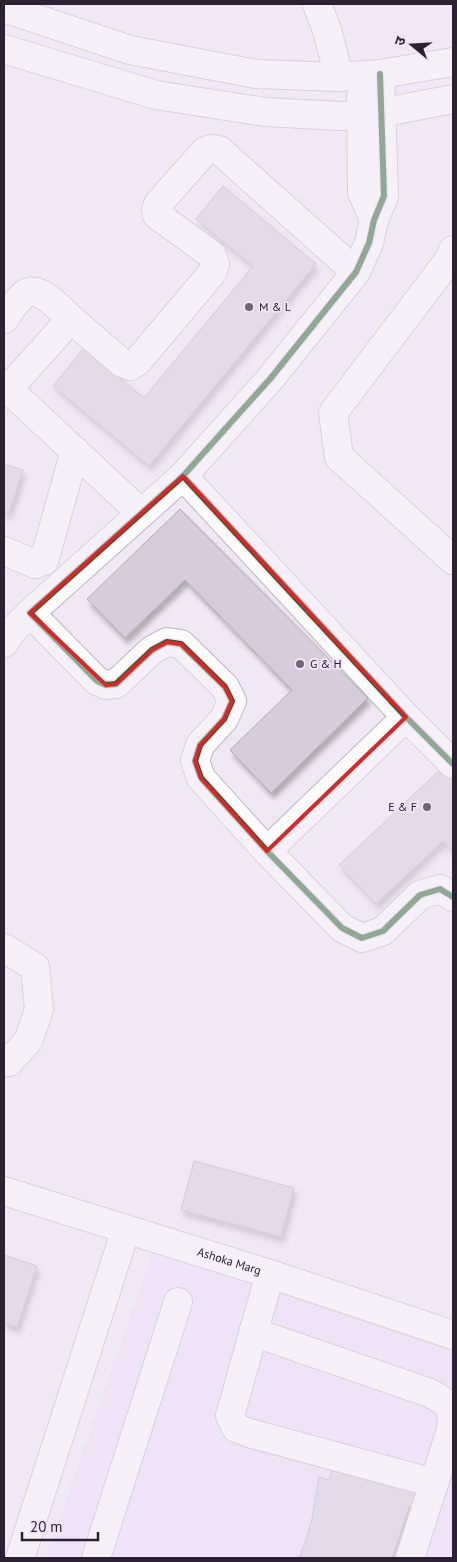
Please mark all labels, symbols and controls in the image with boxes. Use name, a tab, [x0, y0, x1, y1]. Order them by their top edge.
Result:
north arrow	[387, 20, 437, 70]
text: उ	[390, 34, 410, 48]
place label: M & L	[259, 299, 291, 314]
marker: M & L	[243, 301, 255, 313]
place label: G & H	[310, 656, 342, 671]
marker: G & H	[294, 658, 306, 670]
place label: E & F	[388, 799, 417, 814]
marker: E & F	[421, 801, 433, 813]
street label: Ashoka Marg	[196, 1244, 263, 1278]
scale bar	[22, 1510, 99, 1542]
text: 20 m	[30, 1517, 63, 1536]

